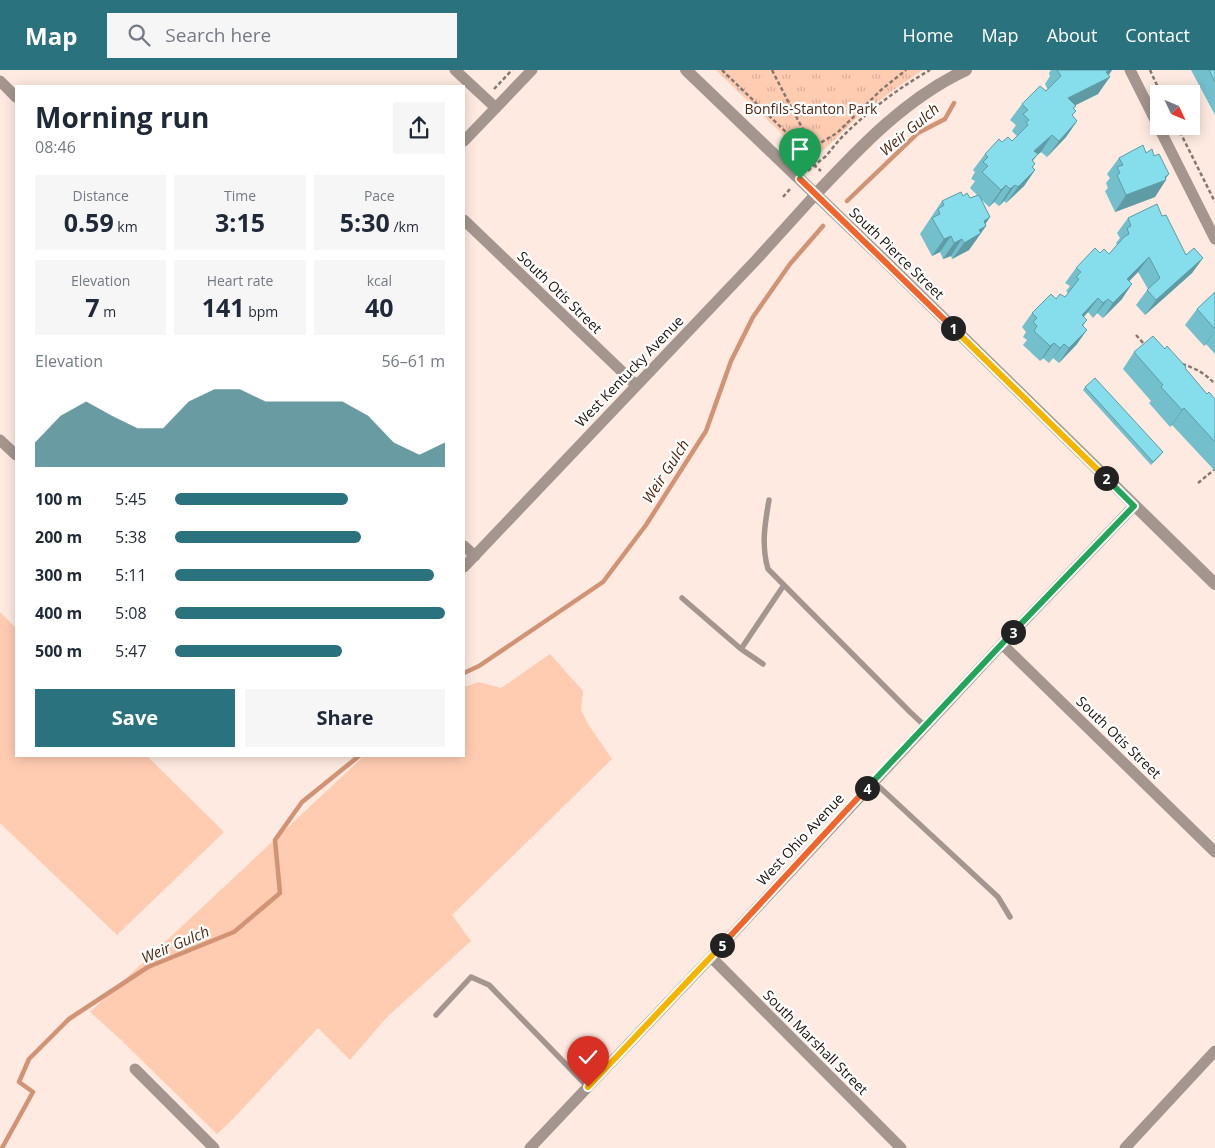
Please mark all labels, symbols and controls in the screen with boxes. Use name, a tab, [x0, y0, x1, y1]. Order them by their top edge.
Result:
search box	[107, 13, 457, 58]
text: Map	[25, 19, 77, 52]
icon: search	[125, 21, 153, 49]
text: Search here	[165, 22, 271, 48]
text: Home	[903, 23, 953, 47]
text: Map	[981, 23, 1019, 47]
text: About	[1047, 23, 1097, 47]
text: Contact	[1125, 23, 1190, 47]
north arrow	[1150, 85, 1200, 135]
map controls	[1150, 85, 1200, 135]
text: Morning run	[35, 98, 209, 136]
water label: Weir Gulch	[875, 98, 943, 160]
park label: Bonfils-Stanton Park	[745, 99, 878, 118]
button: share	[393, 102, 445, 154]
pin	[779, 128, 821, 179]
icon: arrive	[786, 135, 814, 163]
text: 08:46	[35, 136, 76, 158]
text: Distance	[73, 186, 129, 205]
text: Time	[224, 186, 256, 205]
text: Pace	[364, 186, 395, 205]
street label: South Pierce Street	[846, 203, 948, 303]
text: 0.59	[64, 205, 114, 239]
text: 3:15	[215, 205, 265, 239]
text: 5:30	[340, 205, 390, 239]
text: km	[114, 217, 138, 236]
text: /km	[390, 217, 419, 236]
street label: South Otis Street	[514, 247, 606, 337]
text: Elevation	[71, 271, 130, 290]
text: Heart rate	[207, 271, 273, 290]
text: kcal	[367, 271, 392, 290]
text: 7	[85, 290, 100, 324]
text: 141	[202, 290, 245, 324]
text: 40	[365, 290, 394, 324]
text: m	[100, 302, 116, 321]
text: bpm	[245, 302, 278, 321]
street label: West Kentucky Avenue	[571, 311, 687, 431]
pin: 1	[940, 316, 966, 340]
text: 1	[949, 319, 958, 338]
text: Elevation	[35, 350, 103, 372]
text: 56–61 m	[381, 350, 445, 372]
water label: Weir Gulch	[637, 435, 693, 507]
pin: 2	[1094, 466, 1118, 490]
text: 2	[1102, 469, 1111, 488]
text: 100 m	[35, 488, 82, 510]
text: 5:45	[115, 488, 147, 510]
text: 200 m	[35, 526, 82, 548]
text: 5:38	[115, 526, 147, 548]
text: 300 m	[35, 564, 82, 586]
text: 5:11	[115, 564, 147, 586]
text: 400 m	[35, 602, 82, 624]
text: 5:08	[115, 602, 147, 624]
pin: 3	[1000, 620, 1026, 644]
text: 3	[1009, 623, 1018, 642]
text: 500 m	[35, 640, 82, 662]
text: 5:47	[115, 640, 147, 662]
button: Save	[35, 689, 235, 747]
button: Share	[245, 689, 445, 747]
street label: South Otis Street	[1073, 692, 1165, 782]
pin: 4	[854, 776, 880, 800]
text: 4	[863, 779, 872, 798]
street label: West Ohio Avenue	[752, 789, 848, 889]
water label: Weir Gulch	[138, 921, 212, 967]
pin: 5	[710, 932, 734, 958]
text: 5	[718, 936, 727, 955]
street label: South Marshall Street	[759, 985, 873, 1099]
pin	[567, 1036, 609, 1087]
icon: check	[574, 1043, 602, 1071]

